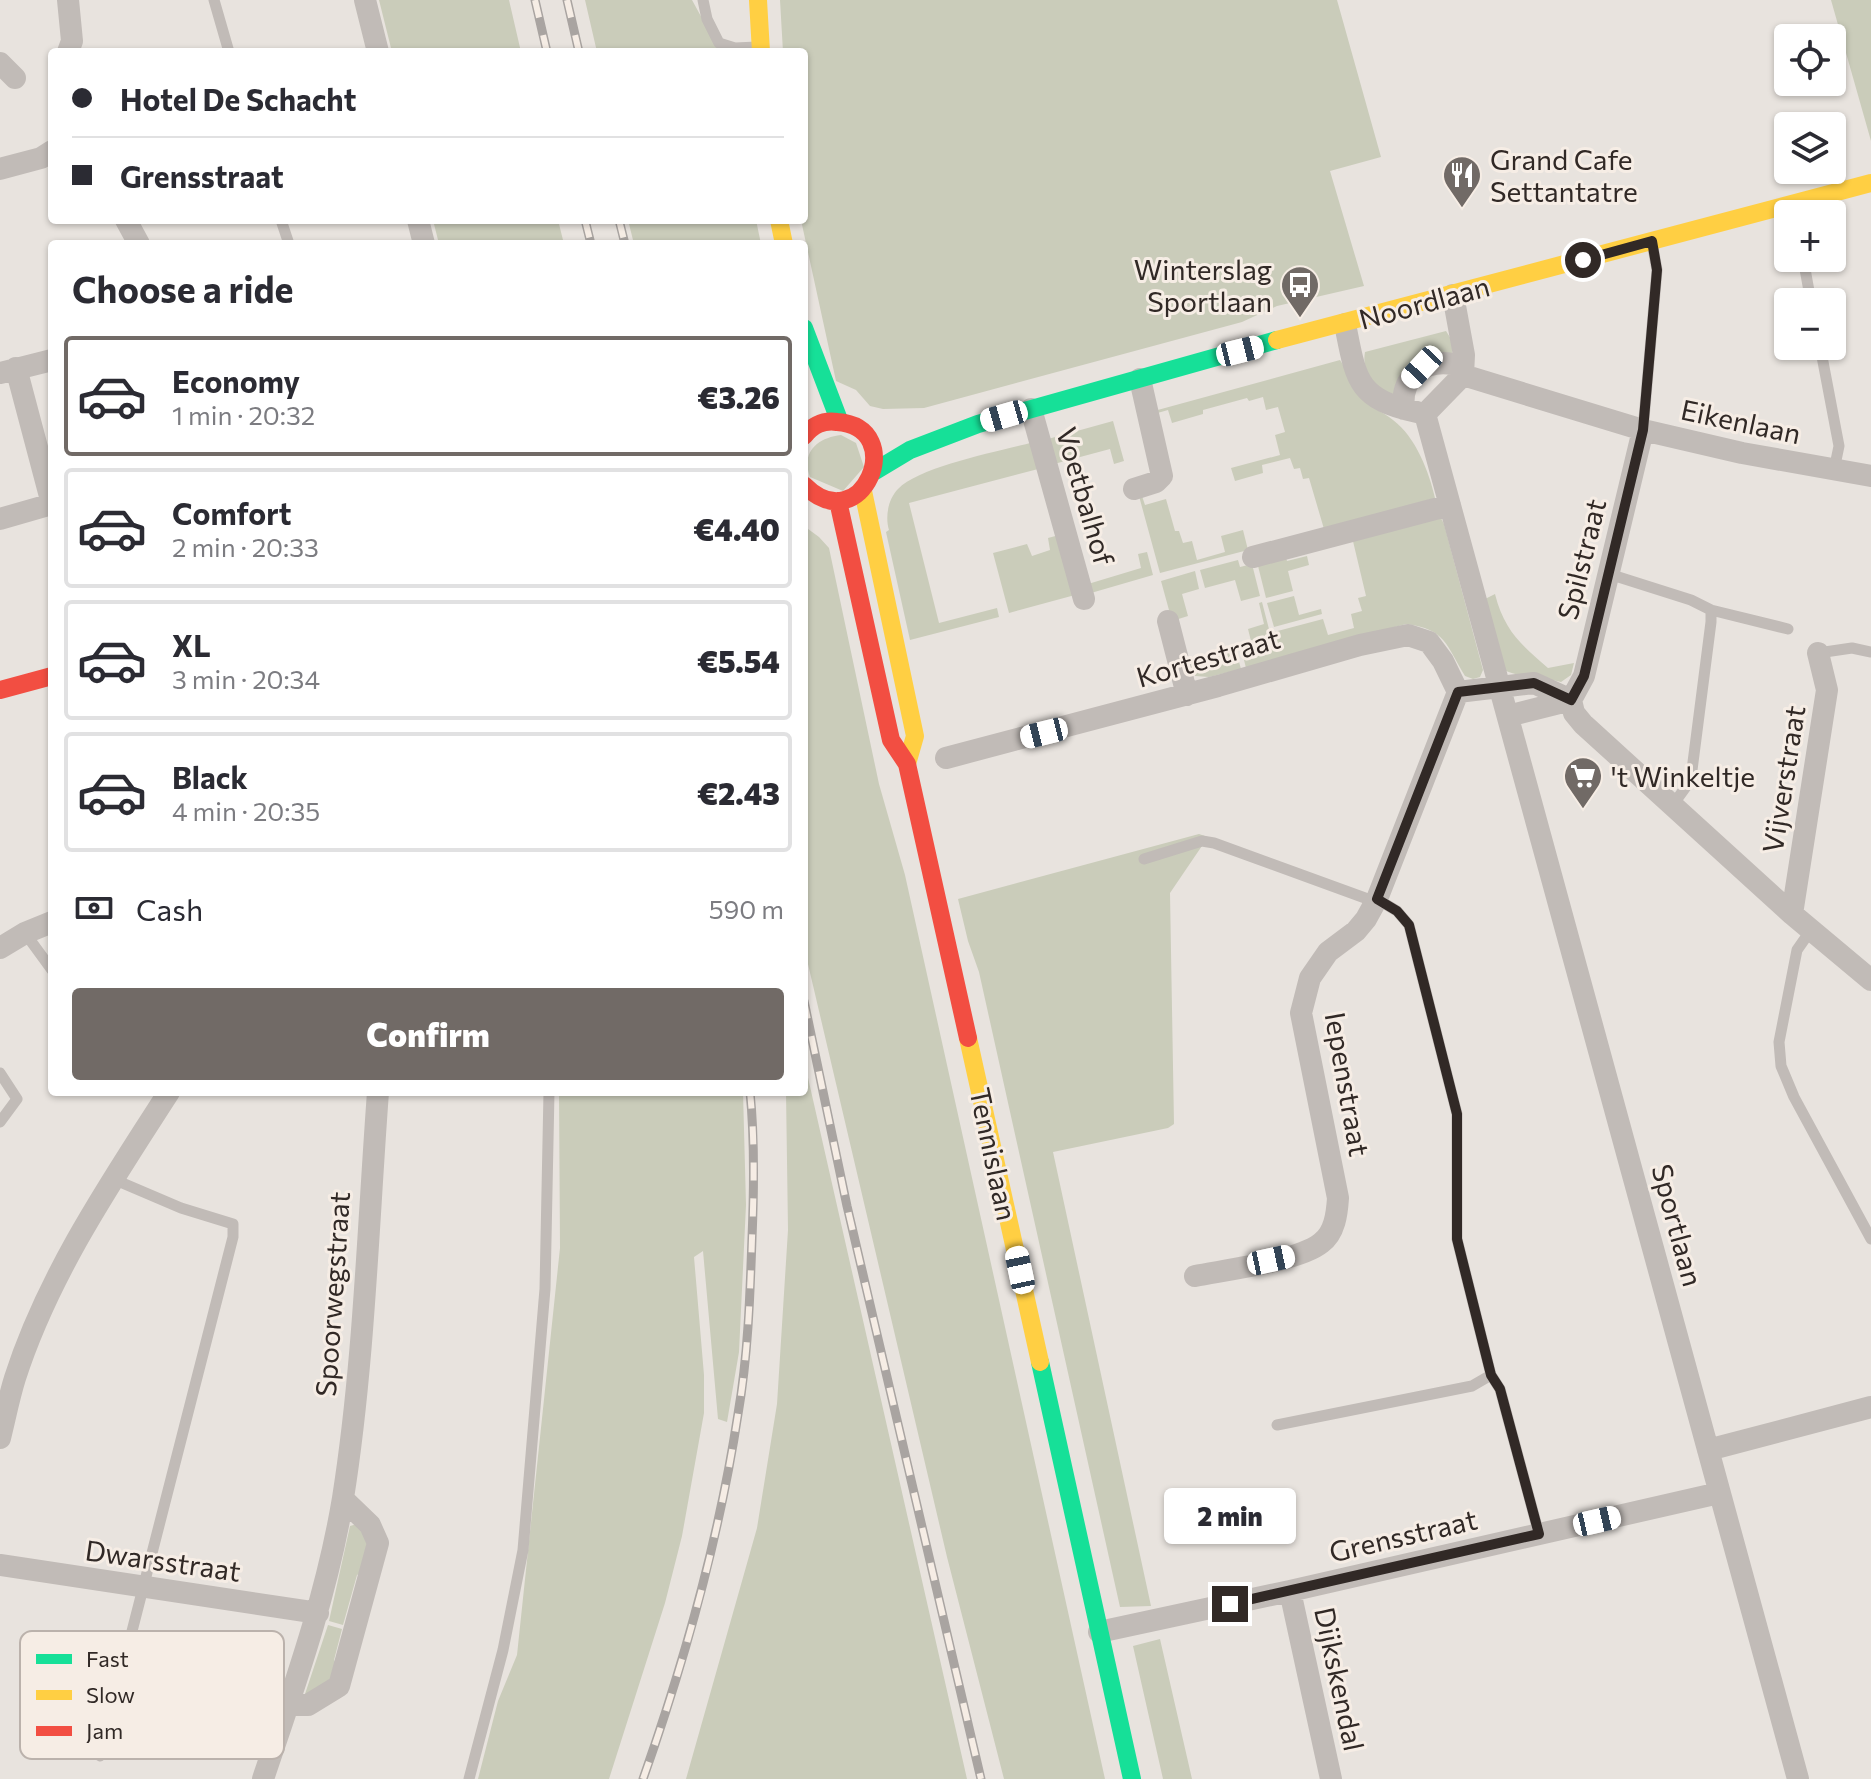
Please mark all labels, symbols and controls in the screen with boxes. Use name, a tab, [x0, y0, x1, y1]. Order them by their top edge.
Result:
map controls	[1774, 24, 1846, 360]
button: locate	[1774, 24, 1846, 96]
text: Hotel De Schacht	[120, 80, 356, 117]
button: layers	[1774, 112, 1846, 184]
place label: Grand Cafe Settantatre	[1490, 142, 1638, 208]
restaurant icon: Grand Cafe Settantatre	[1441, 154, 1483, 209]
text: Grensstraat	[120, 157, 284, 194]
button: +	[1774, 200, 1846, 272]
route start	[1565, 242, 1601, 278]
place label: Winterslag Sportlaan	[1134, 252, 1272, 318]
bus stop icon: Winterslag Sportlaan	[1279, 264, 1321, 319]
text: Choose a ride	[72, 266, 293, 310]
street label: Noordlaan	[1355, 268, 1493, 336]
button: −	[1774, 288, 1846, 360]
car	[1214, 334, 1266, 368]
car	[1397, 341, 1447, 393]
icon: car	[76, 360, 148, 432]
text: Economy	[172, 362, 300, 399]
text: €3.26	[697, 378, 780, 415]
street label: Eikenlaan	[1678, 392, 1804, 450]
car	[978, 398, 1030, 434]
text: 1 min · 20:32	[172, 399, 315, 430]
street label: Voetbalhof	[1050, 423, 1122, 569]
icon: car	[76, 492, 148, 564]
text: Comfort	[172, 494, 291, 531]
street label: Spilstraat	[1550, 495, 1612, 623]
text: €4.40	[693, 510, 780, 547]
text: 2 min · 20:33	[172, 531, 319, 562]
street label: Kortestraat	[1132, 620, 1284, 694]
icon: car	[76, 624, 148, 696]
text: XL	[172, 626, 211, 663]
text: €5.54	[697, 642, 780, 679]
text: 3 min · 20:34	[172, 663, 320, 694]
street label: Vijverstraat	[1755, 703, 1811, 855]
car	[1018, 716, 1070, 750]
supermarket icon: 't Winkeltje	[1562, 755, 1604, 810]
icon: car	[76, 756, 148, 828]
text: Black	[172, 758, 248, 795]
place label: 't Winkeltje	[1611, 759, 1755, 793]
text: €2.43	[697, 774, 780, 811]
text: 4 min · 20:35	[172, 795, 320, 826]
icon: cash	[72, 886, 116, 930]
text: Cash	[136, 890, 203, 927]
text: 590 m	[709, 893, 784, 924]
button: Confirm	[72, 988, 784, 1080]
street label: Iepenstraat	[1319, 1009, 1377, 1159]
street label: Tennislaan	[963, 1084, 1025, 1224]
street label: Sportlaan	[1645, 1160, 1711, 1290]
street label: Spoorwegstraat	[308, 1190, 356, 1398]
car	[1245, 1243, 1297, 1277]
car	[1003, 1244, 1037, 1296]
callout: 2 min	[1164, 1488, 1296, 1544]
text: 2 min	[1197, 1500, 1263, 1531]
street label: Grensstraat	[1326, 1502, 1480, 1568]
car	[1571, 1504, 1623, 1538]
street label: Dwarsstraat	[83, 1532, 243, 1588]
route end	[1212, 1586, 1248, 1622]
street label: Dijkskendal	[1308, 1604, 1372, 1754]
legend	[20, 1631, 284, 1759]
text: Fast	[86, 1645, 129, 1672]
text: Slow	[86, 1681, 135, 1708]
text: Jam	[86, 1717, 123, 1744]

